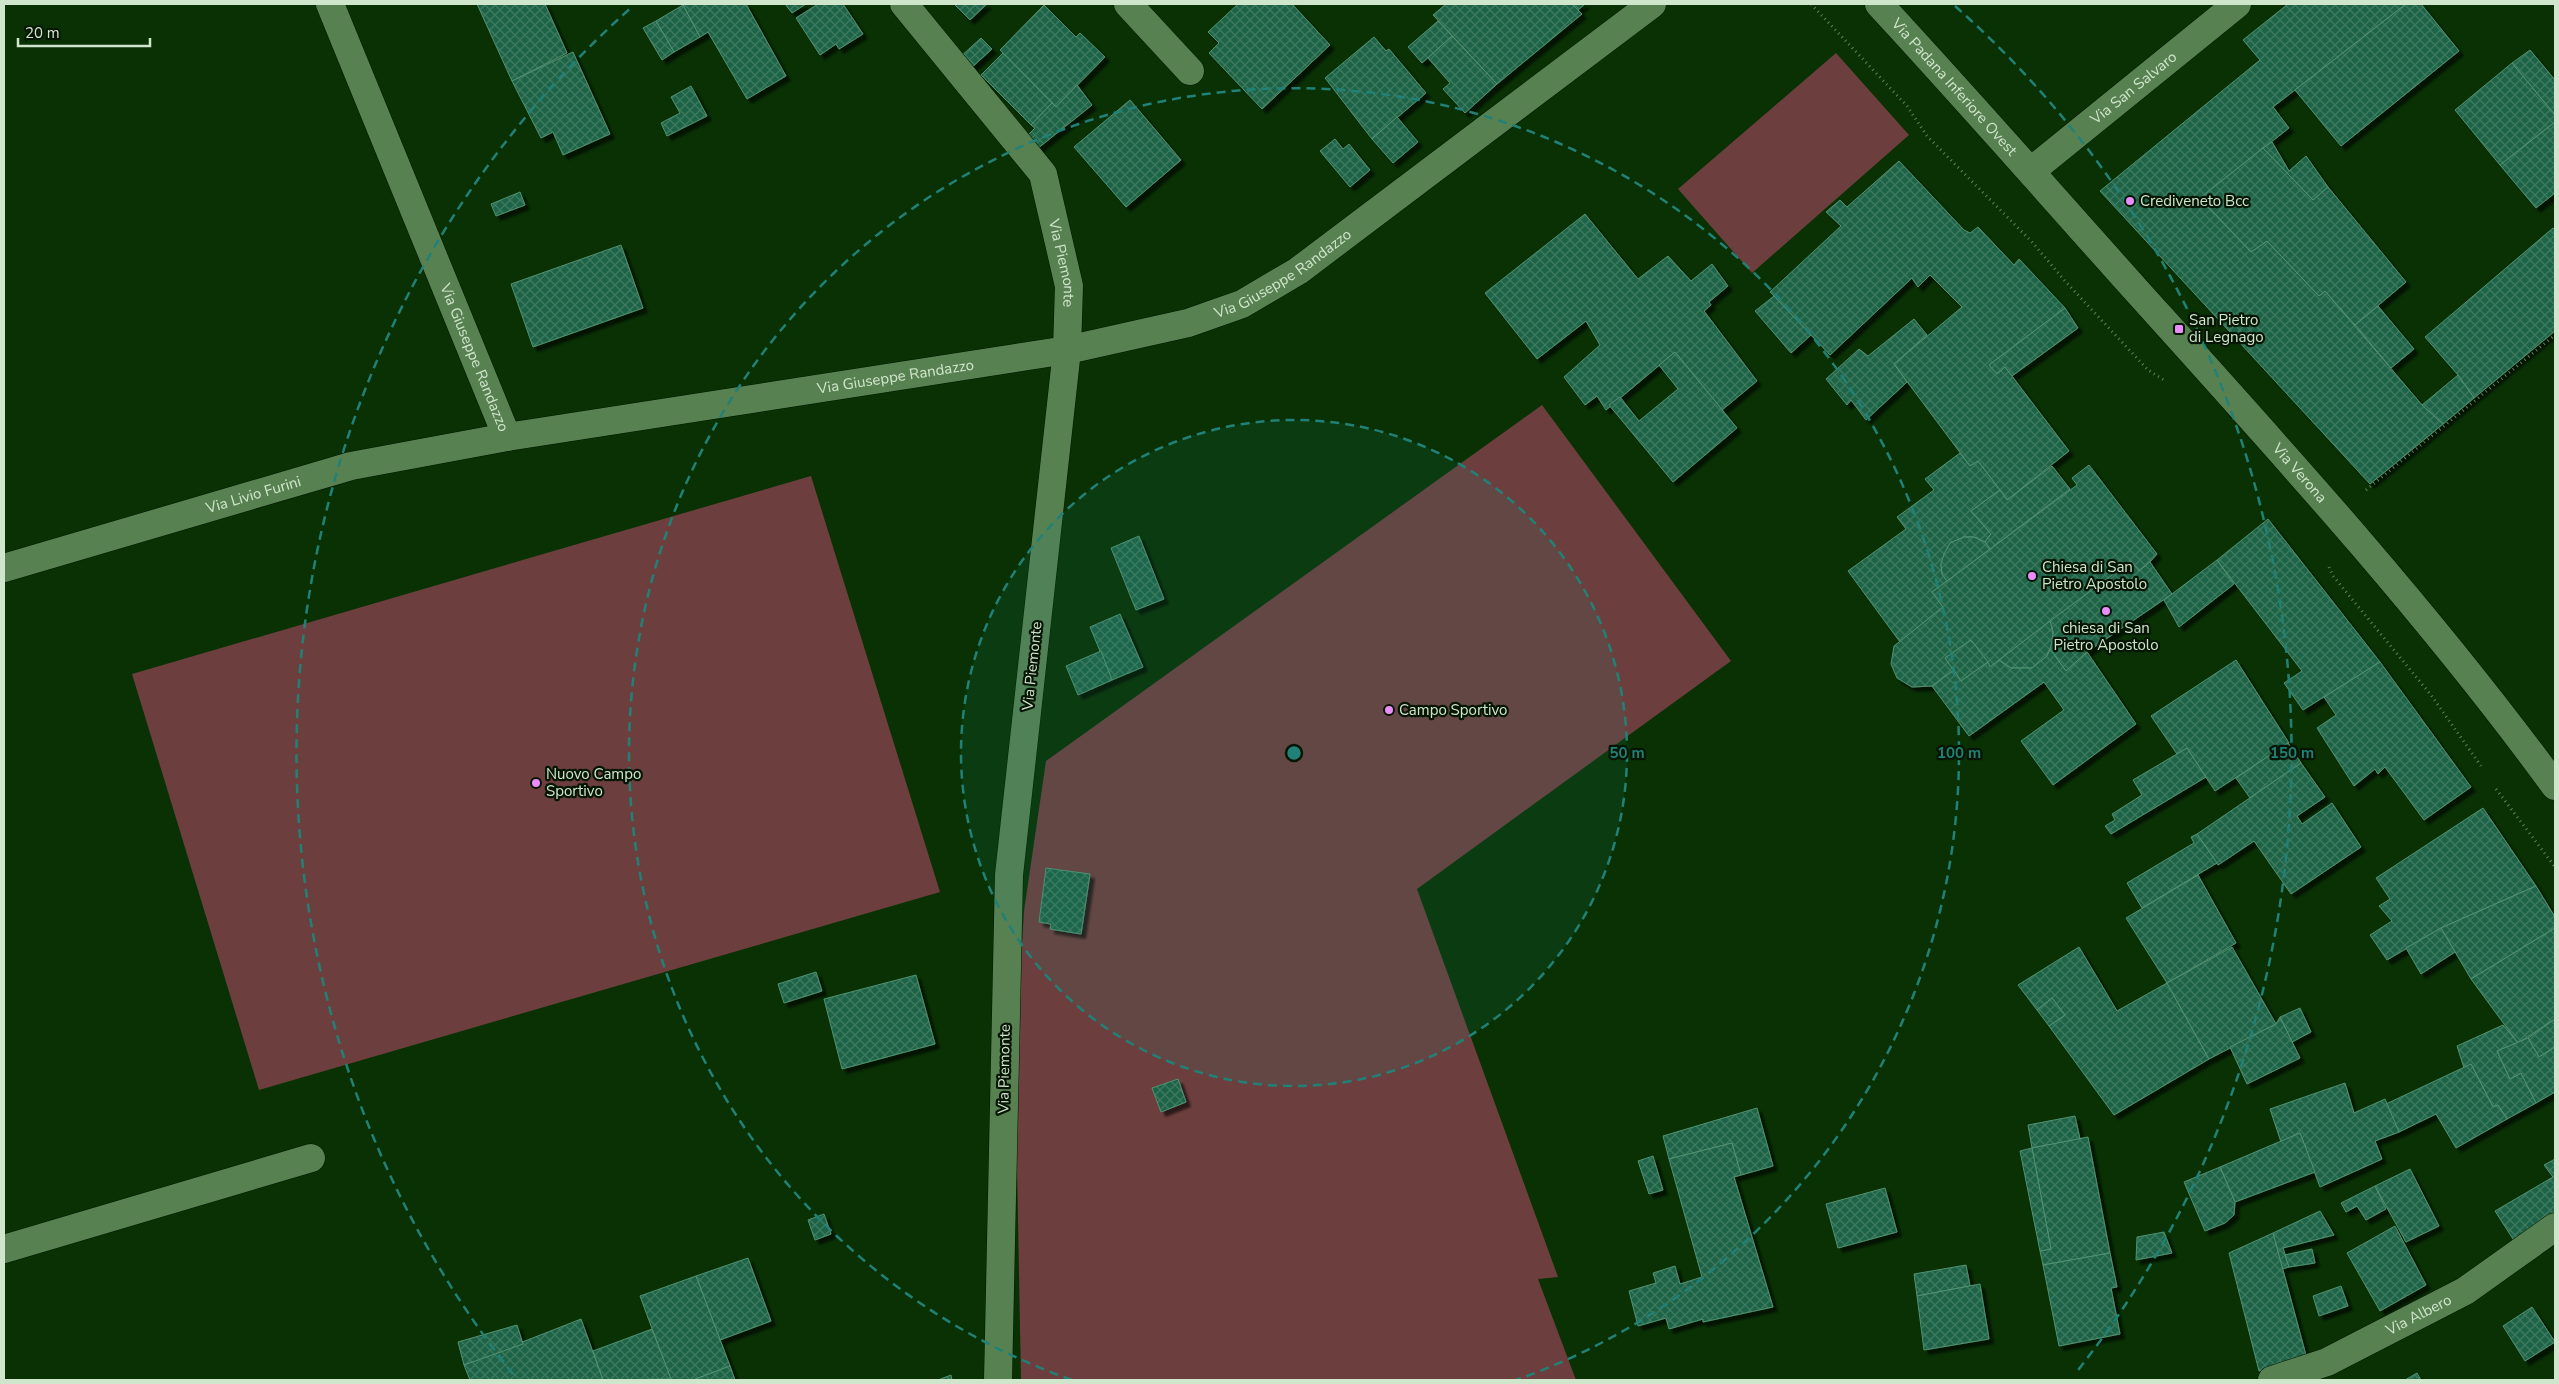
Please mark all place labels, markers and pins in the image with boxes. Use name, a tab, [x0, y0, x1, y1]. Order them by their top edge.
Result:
place label: Crediveneto Bcc	[2140, 191, 2249, 211]
marker: Crediveneto Bcc	[2124, 195, 2136, 207]
place label: San Pietro di Legnago	[2189, 310, 2264, 347]
marker: San Pietro di Legnago	[2173, 323, 2185, 335]
place label: Chiesa di San Pietro Apostolo	[2042, 557, 2147, 594]
marker: Chiesa di San Pietro Apostolo	[2026, 570, 2038, 582]
marker: chiesa di San Pietro Apostolo	[2100, 605, 2112, 617]
place label: chiesa di San Pietro Apostolo	[2053, 618, 2159, 655]
place label: Campo Sportivo	[1399, 700, 1507, 720]
marker: Campo Sportivo	[1383, 704, 1395, 716]
centre of rings	[1285, 744, 1303, 762]
place label: Nuovo Campo Sportivo	[546, 764, 641, 801]
marker: Nuovo Campo Sportivo	[530, 777, 542, 789]

